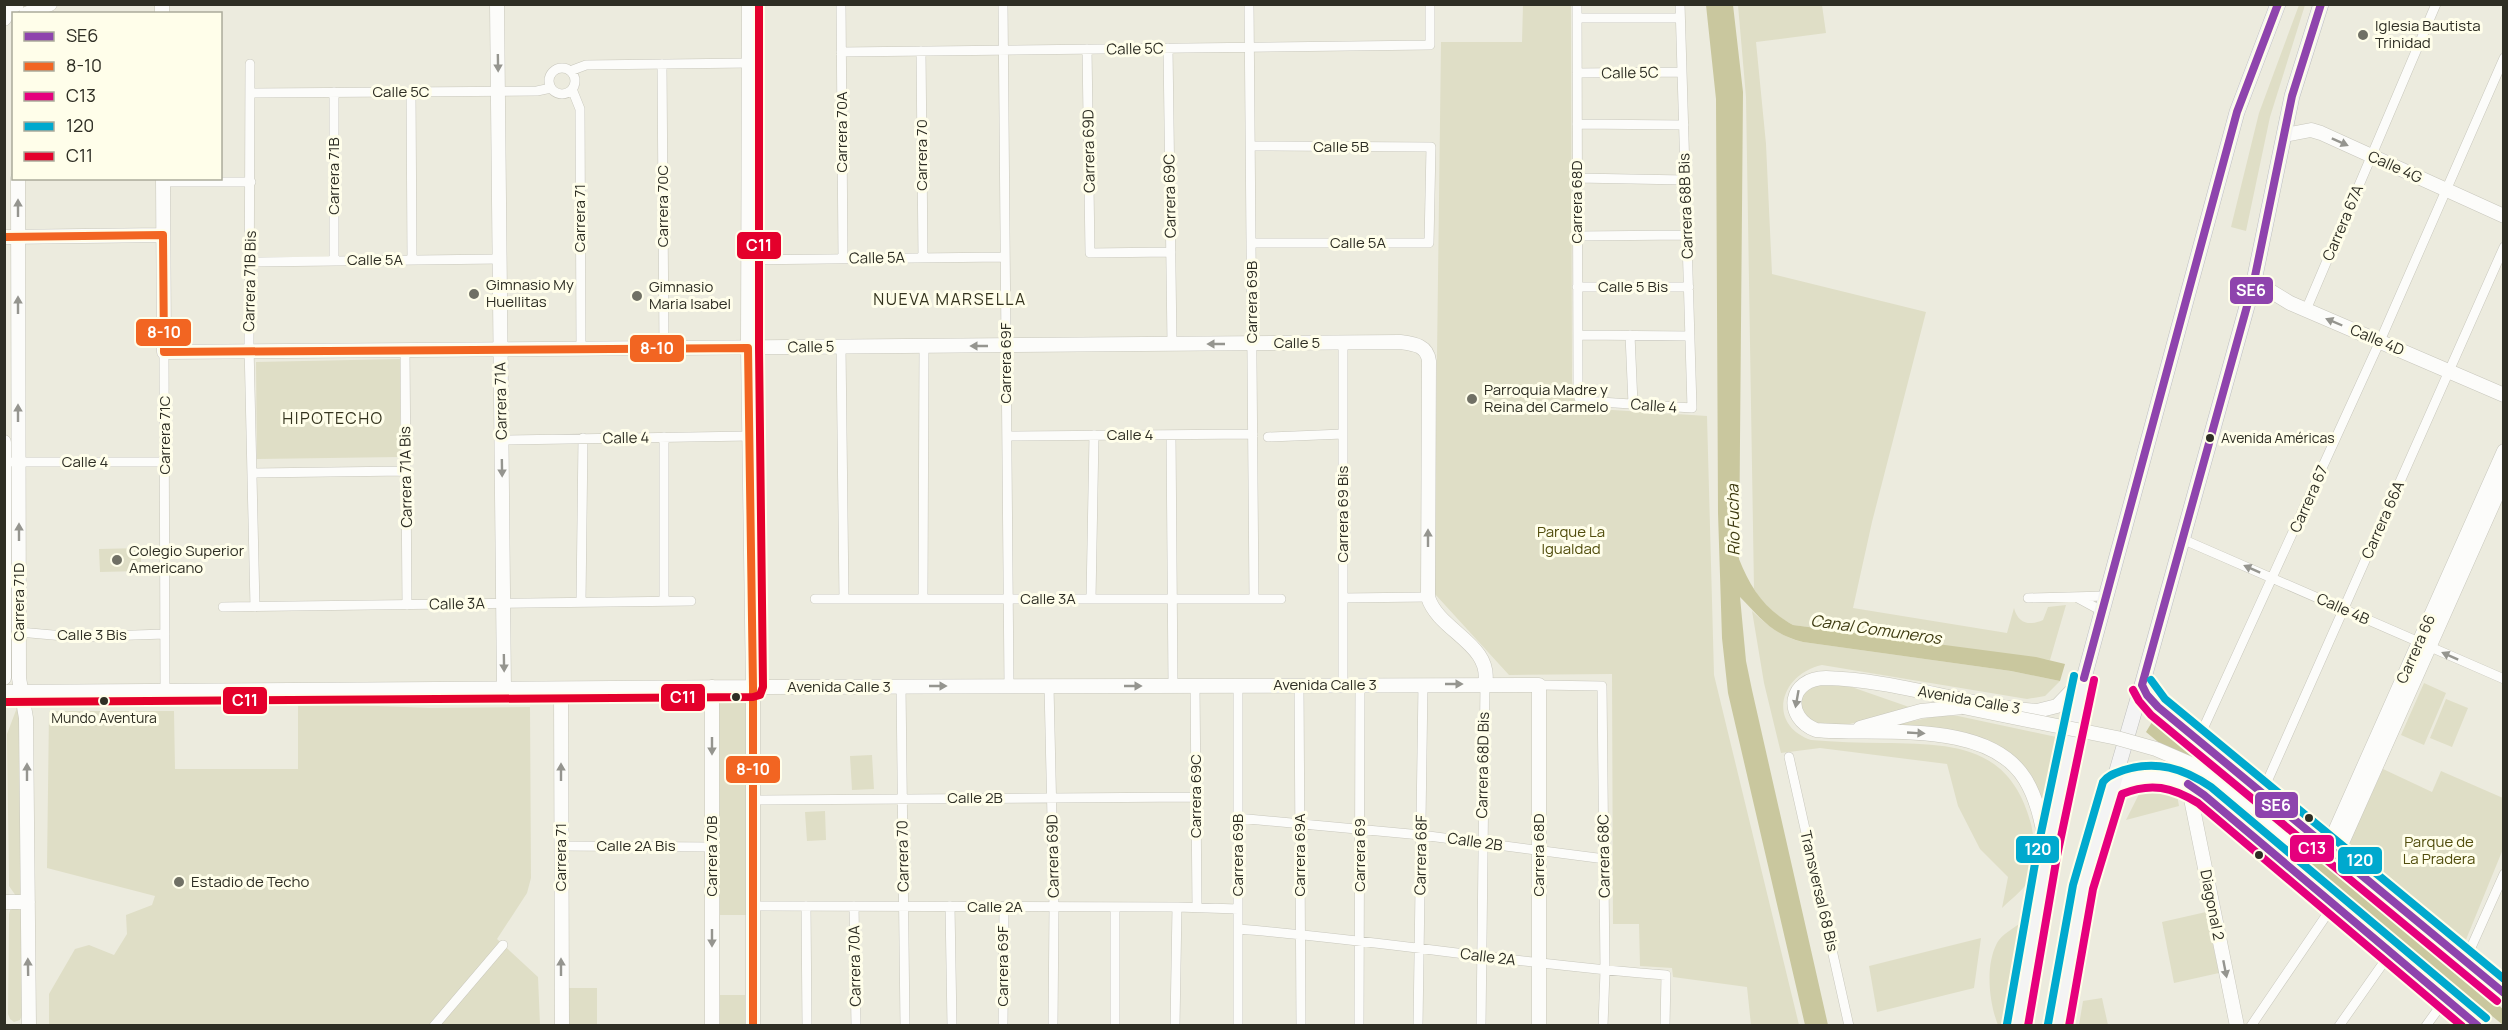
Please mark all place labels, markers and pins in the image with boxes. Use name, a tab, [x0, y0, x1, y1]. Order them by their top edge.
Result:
place label: Iglesia Bautista Trinidad	[2375, 15, 2481, 53]
marker: Iglesia Bautista Trinidad	[2356, 28, 2370, 42]
place label: Gimnasio My Huellitas	[486, 274, 574, 312]
place label: Gimnasio Maria Isabel	[649, 276, 731, 314]
marker: Gimnasio My Huellitas	[467, 287, 481, 301]
marker: Gimnasio Maria Isabel	[630, 289, 644, 303]
place label: Parroquia Madre y Reina del Carmelo	[1484, 379, 1609, 417]
marker: Parroquia Madre y Reina del Carmelo	[1465, 392, 1479, 406]
place label: Avenida Américas	[2221, 428, 2335, 447]
marker: Avenida Américas	[2204, 432, 2216, 444]
place label: Colegio Superior Americano	[129, 540, 245, 578]
marker: Colegio Superior Americano	[110, 553, 124, 567]
unlabelled marker	[730, 691, 742, 703]
marker: Mundo Aventura	[98, 695, 110, 707]
place label: Mundo Aventura	[51, 708, 157, 727]
unlabelled marker	[2303, 812, 2315, 824]
unlabelled marker	[2253, 849, 2265, 861]
place label: Estadio de Techo	[191, 871, 309, 892]
marker: Estadio de Techo	[172, 875, 186, 889]

